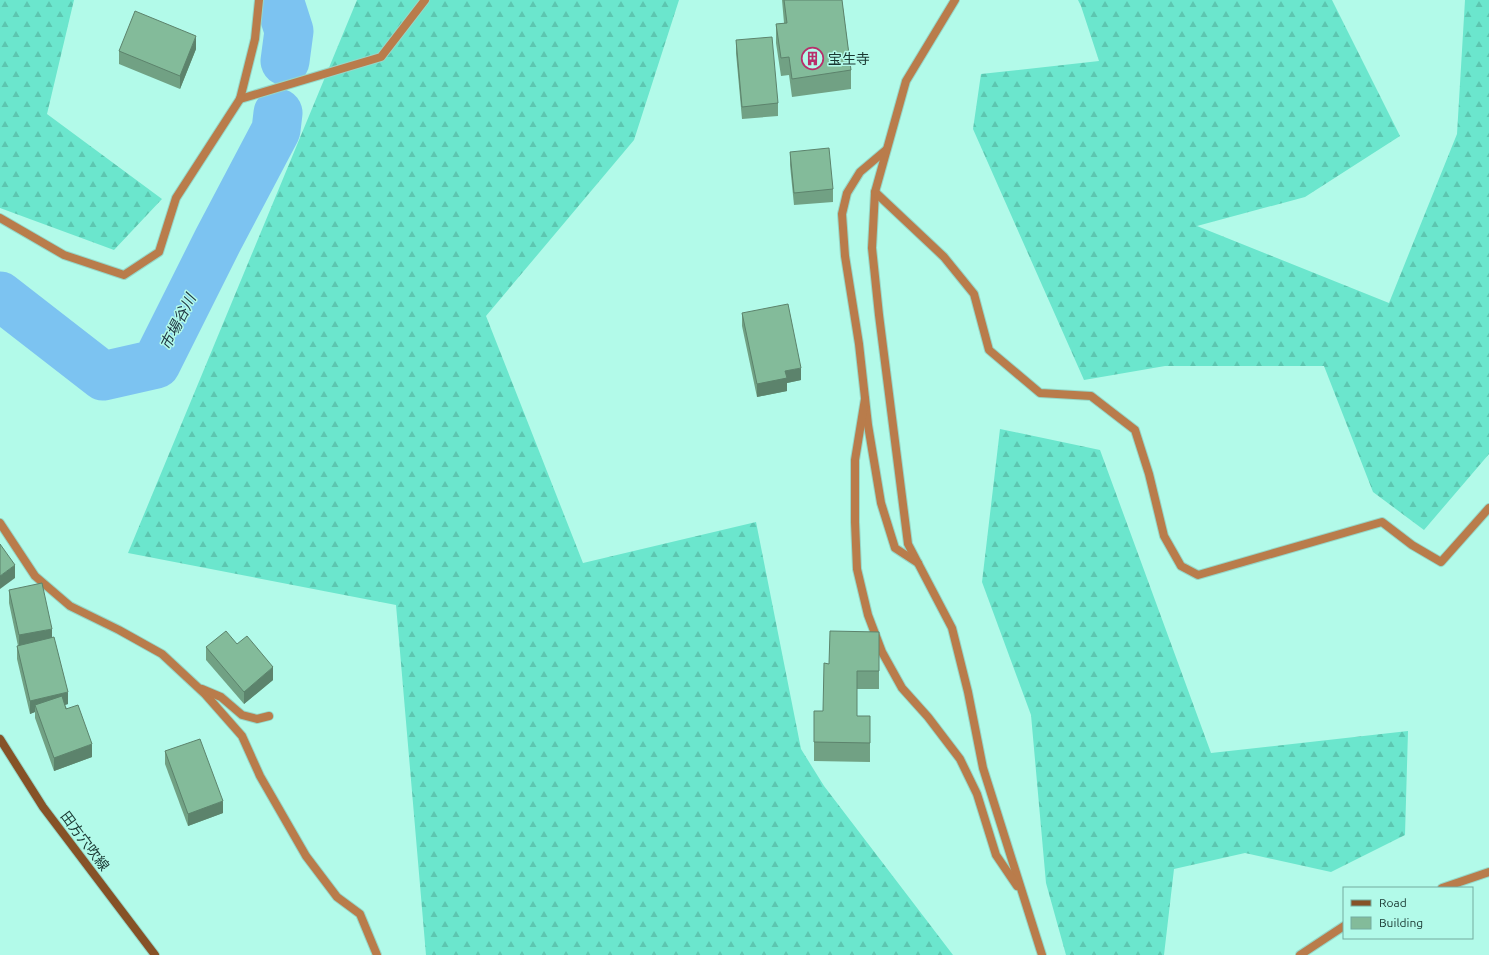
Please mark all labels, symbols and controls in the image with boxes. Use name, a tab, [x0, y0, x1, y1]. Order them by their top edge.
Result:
building icon: 宝生寺	[800, 46, 826, 72]
place label: 宝生寺	[828, 51, 870, 67]
water label: 市場谷川	[156, 289, 200, 352]
street label: 田方穴吹線	[58, 808, 112, 874]
legend	[1343, 887, 1473, 939]
text: Road	[1379, 896, 1407, 909]
text: Building	[1379, 916, 1423, 929]

